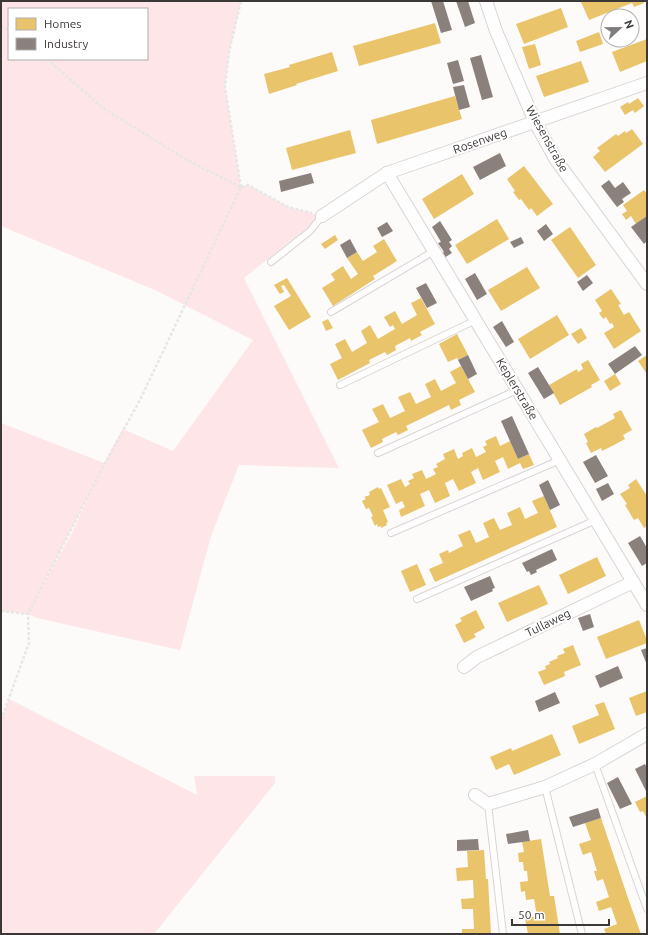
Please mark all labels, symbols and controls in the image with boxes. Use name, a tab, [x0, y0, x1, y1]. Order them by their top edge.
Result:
legend	[8, 8, 148, 60]
north arrow	[600, 8, 640, 48]
text: Homes	[44, 17, 82, 30]
text: N	[622, 18, 636, 30]
text: Industry	[44, 37, 89, 50]
street label: Wiesenstraße	[524, 103, 571, 174]
street label: Rosenweg	[451, 125, 508, 156]
street label: Keplerstraße	[494, 356, 541, 422]
street label: Tullaweg	[523, 606, 572, 639]
scale bar	[512, 901, 609, 927]
text: 50 m	[518, 908, 545, 921]

